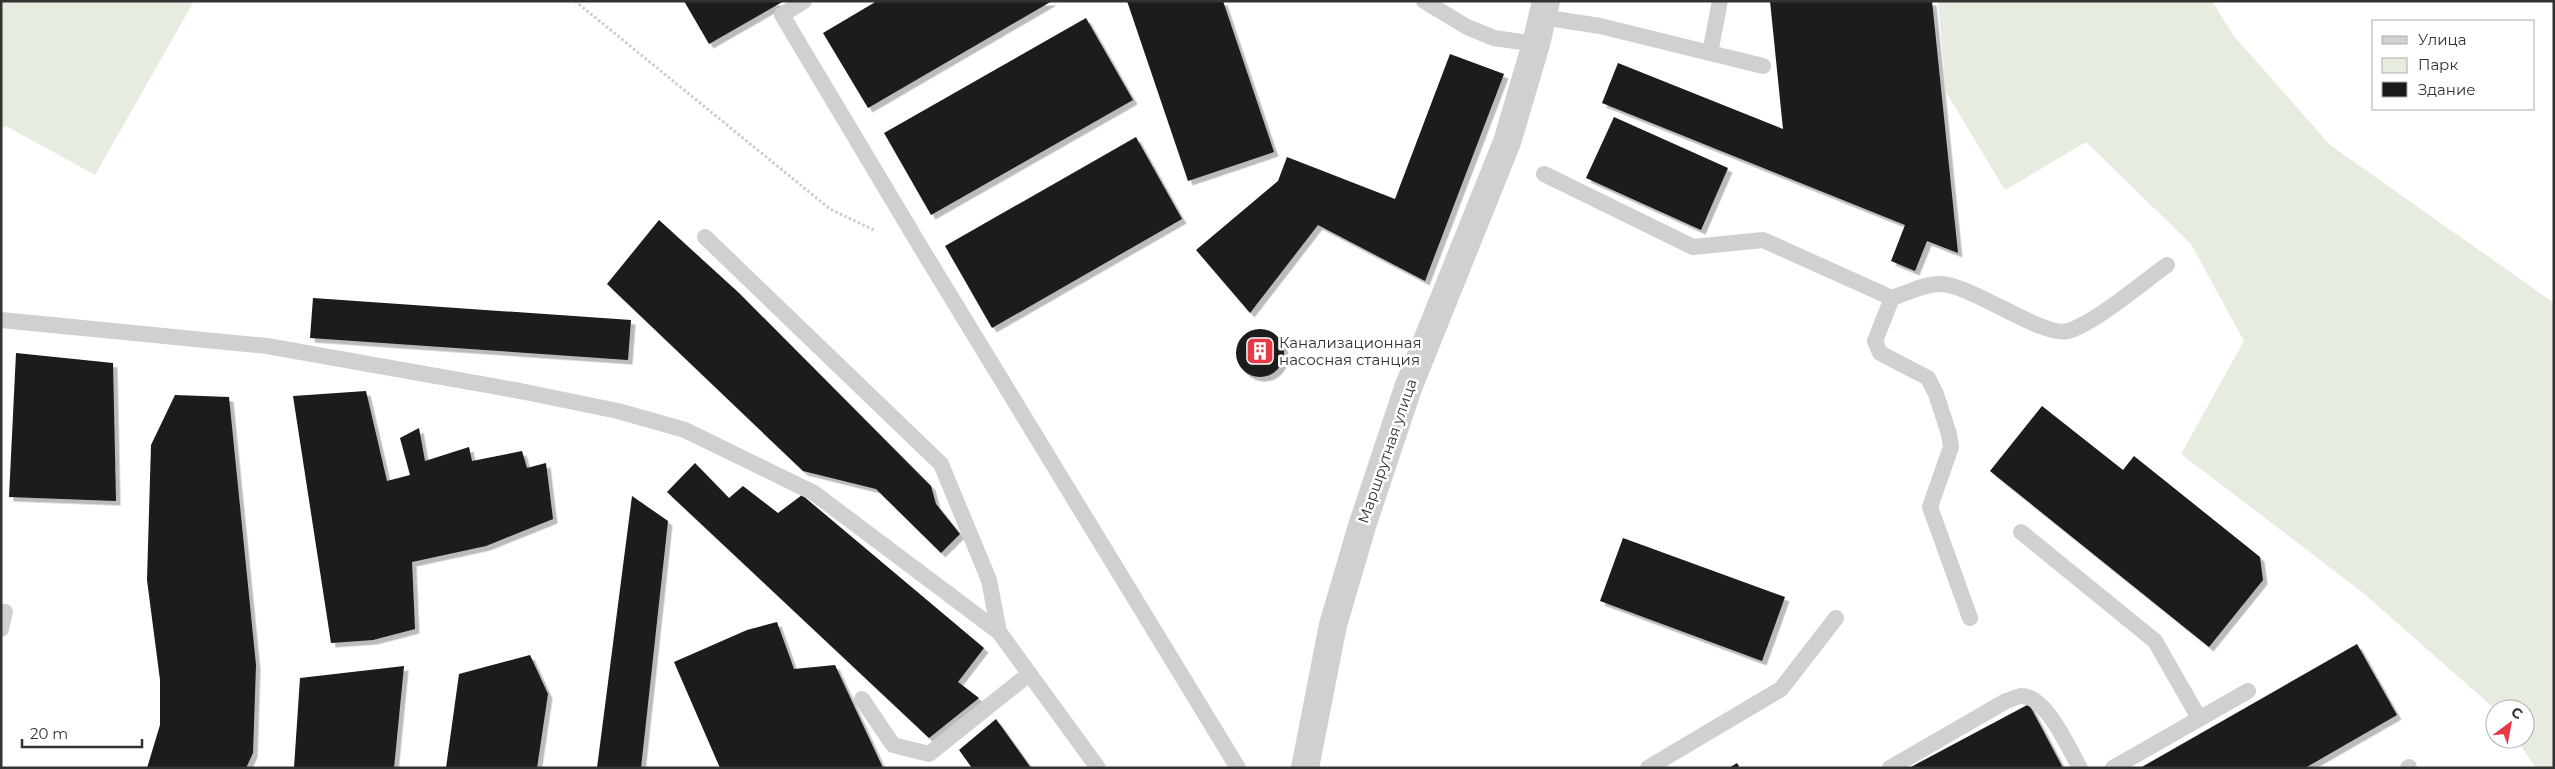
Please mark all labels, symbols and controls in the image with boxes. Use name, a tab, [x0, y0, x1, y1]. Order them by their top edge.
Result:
legend	[2372, 20, 2535, 110]
text: Улица	[2418, 30, 2466, 49]
text: Парк	[2418, 55, 2458, 74]
text: Здание	[2418, 80, 2476, 99]
place label: Канализационная насосная станция	[1279, 333, 1422, 369]
building icon: Канализационная насосная станция	[1245, 336, 1275, 366]
street label: Маршрутная улица	[1353, 376, 1421, 526]
north arrow	[2485, 699, 2535, 749]
text: С	[2508, 703, 2526, 723]
scale bar	[22, 716, 142, 748]
text: 20 m	[30, 724, 68, 743]

